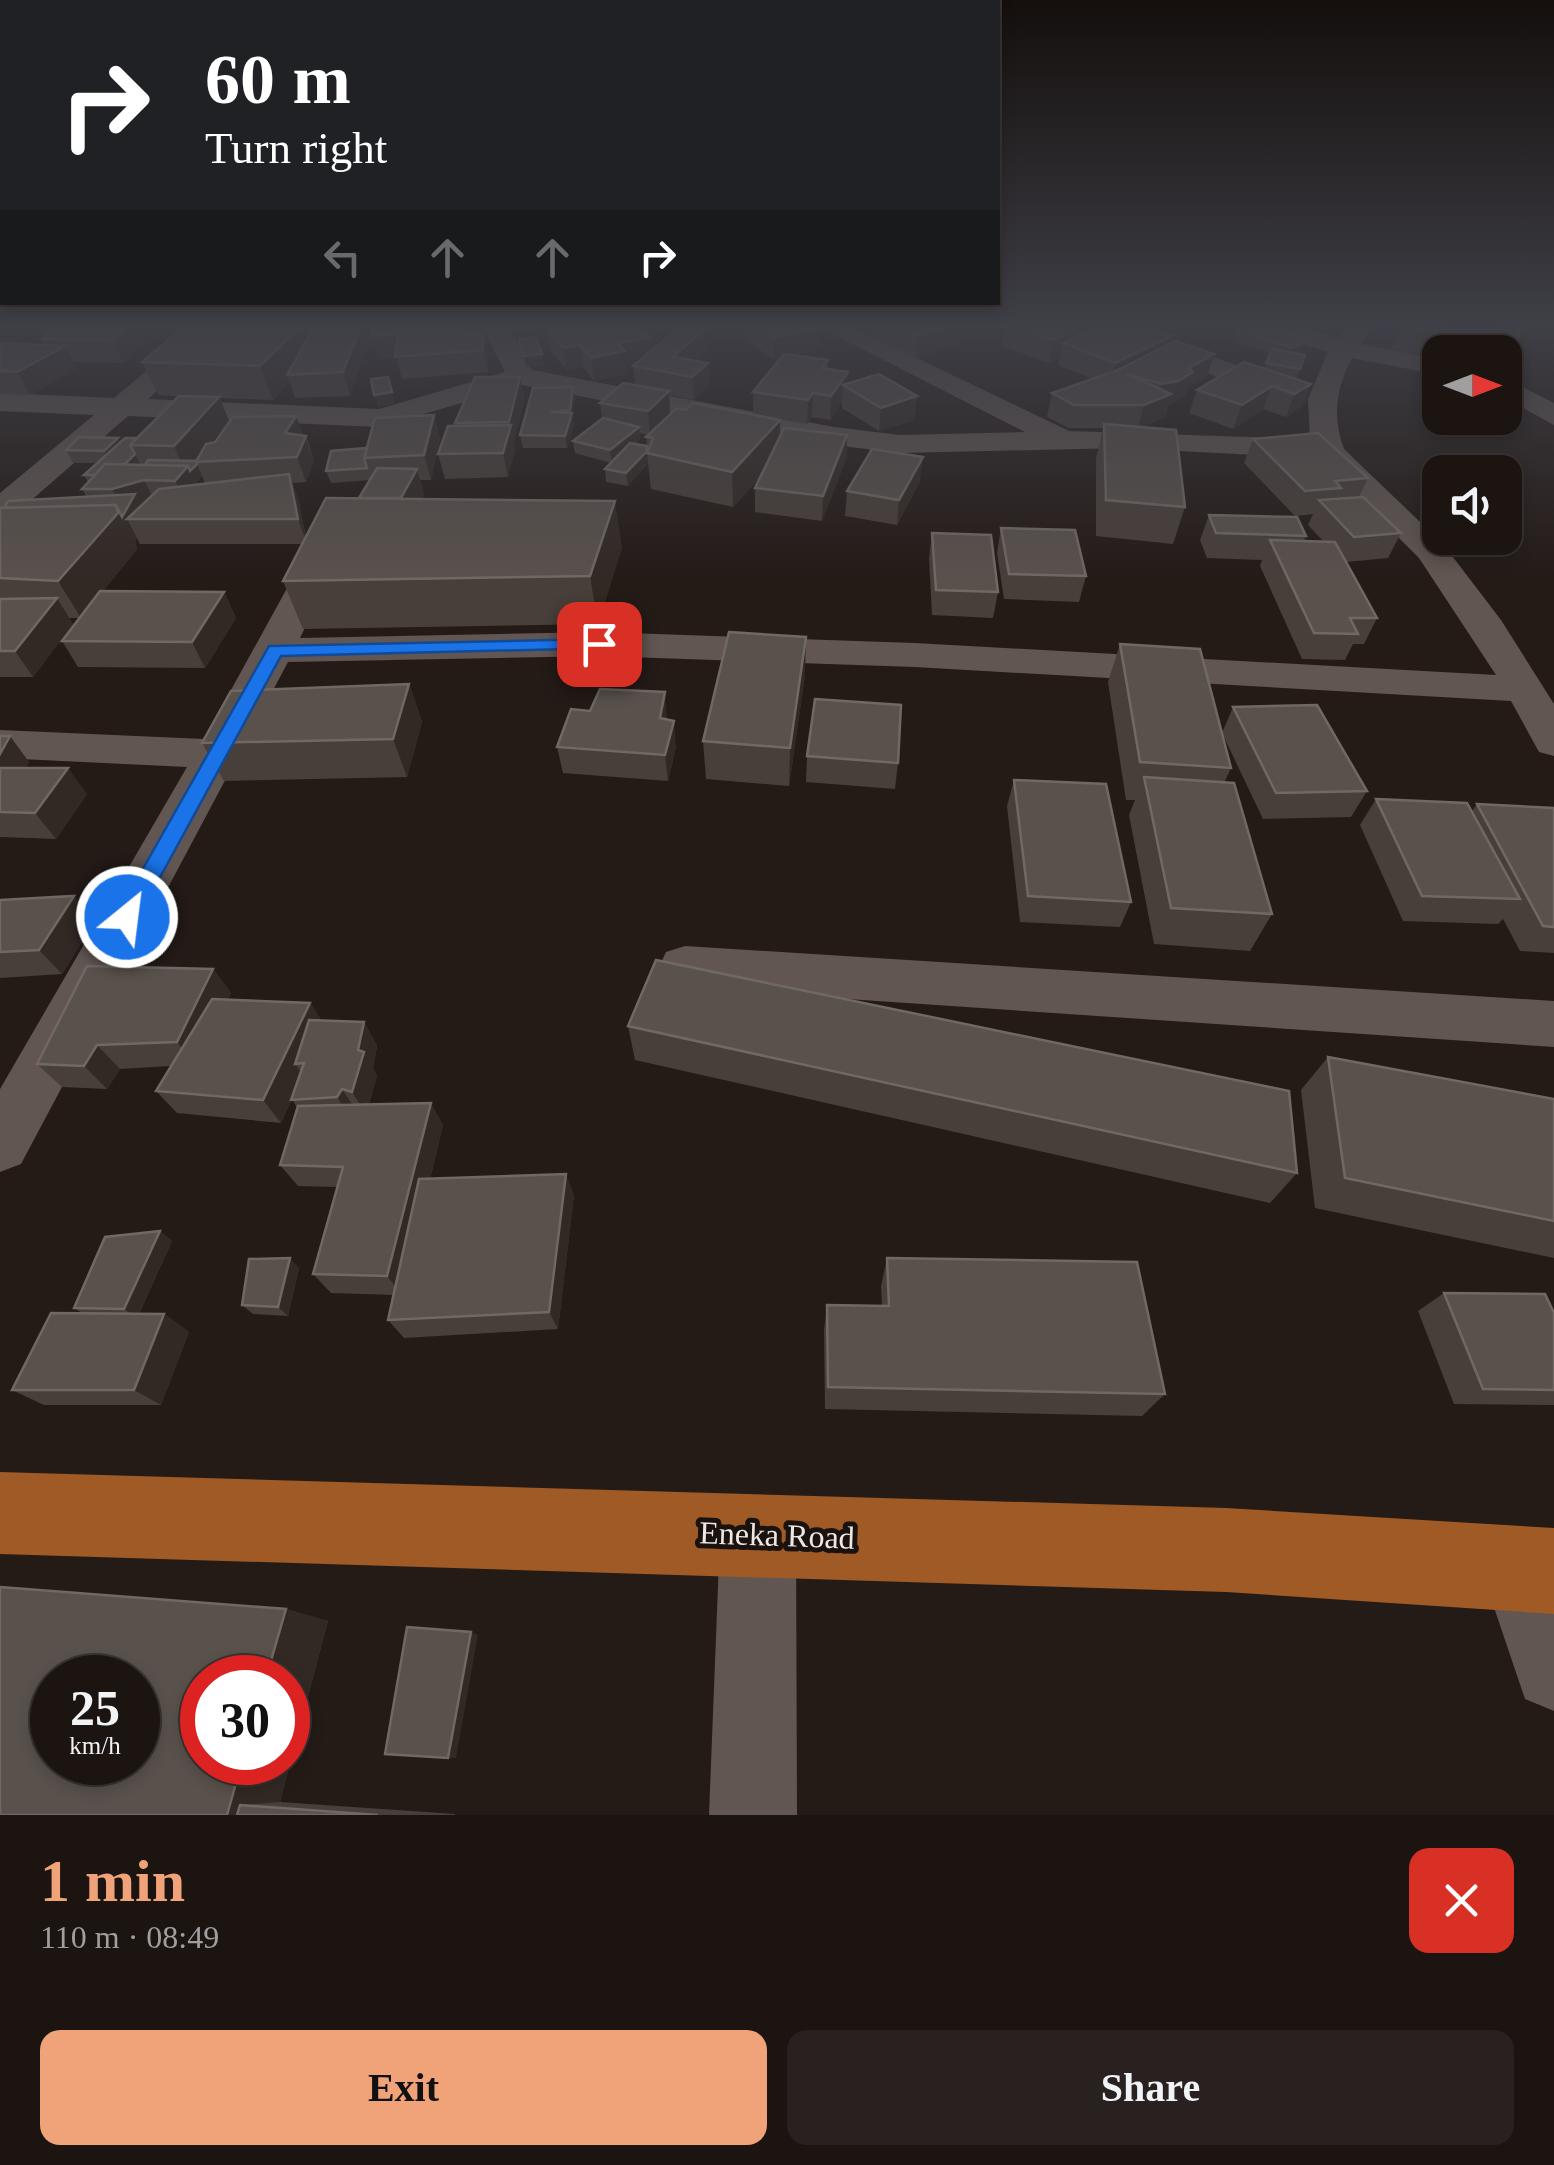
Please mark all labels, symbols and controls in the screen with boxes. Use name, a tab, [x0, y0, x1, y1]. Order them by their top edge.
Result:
icon: right	[40, 40, 170, 170]
text: 60 m	[205, 41, 351, 118]
text: Turn right	[205, 123, 387, 173]
icon: left	[315, 230, 370, 285]
icon: ahead	[420, 230, 475, 285]
icon: ahead	[525, 230, 580, 285]
icon: right	[630, 230, 685, 285]
north arrow	[1422, 335, 1522, 435]
map controls	[1422, 335, 1522, 555]
button: sound	[1422, 455, 1522, 555]
pin	[557, 602, 642, 687]
icon: arrive	[572, 617, 627, 672]
position arrow	[75, 865, 179, 969]
street label: Eneka Road	[699, 1514, 855, 1556]
speed limit sign: 30	[180, 1655, 310, 1785]
text: 25	[70, 1680, 120, 1736]
text: km/h	[69, 1732, 121, 1759]
text: 1 min	[40, 1848, 185, 1914]
button: close	[1409, 1848, 1514, 1953]
text: 110 m · 08:49	[40, 1919, 219, 1955]
button: Exit	[40, 2030, 767, 2145]
button: Share	[787, 2030, 1514, 2145]

